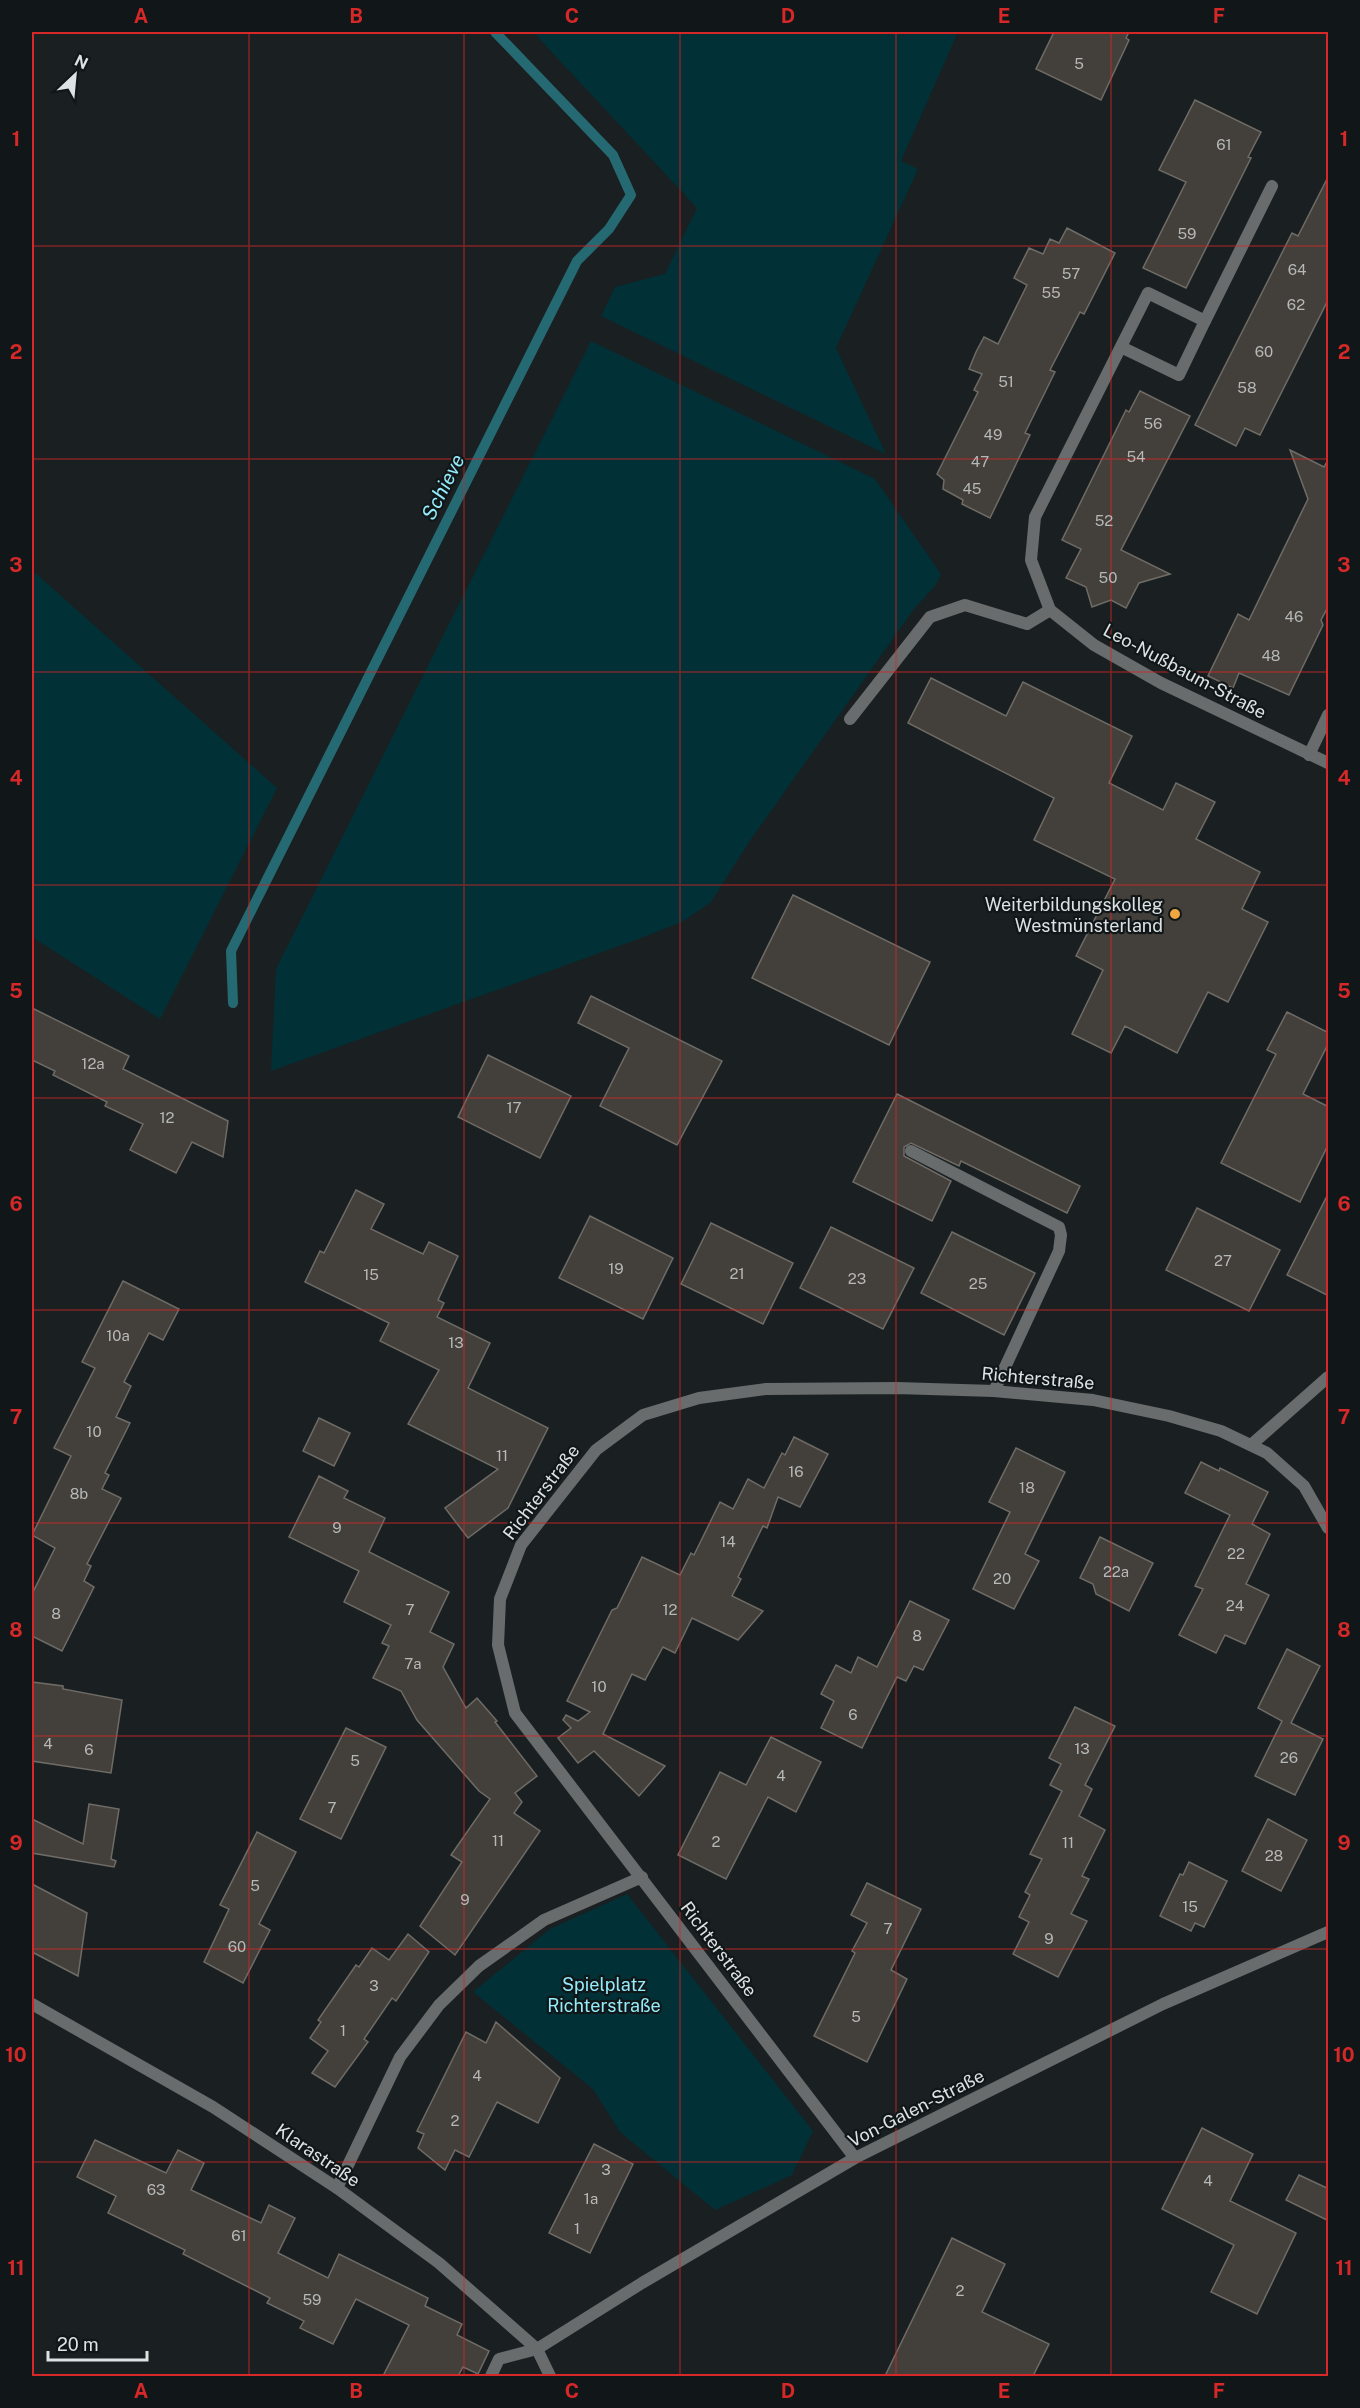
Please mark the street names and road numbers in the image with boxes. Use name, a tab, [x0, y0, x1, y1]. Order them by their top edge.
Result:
street label: Leo-Nußbaum-Straße	[1100, 619, 1270, 723]
street label: Richterstraße	[981, 1363, 1095, 1393]
street label: Richterstraße	[498, 1440, 584, 1544]
street label: Richterstraße	[676, 1897, 762, 2001]
street label: Von-Galen-Straße	[844, 2065, 988, 2151]
street label: Klarastraße	[272, 2119, 364, 2191]

